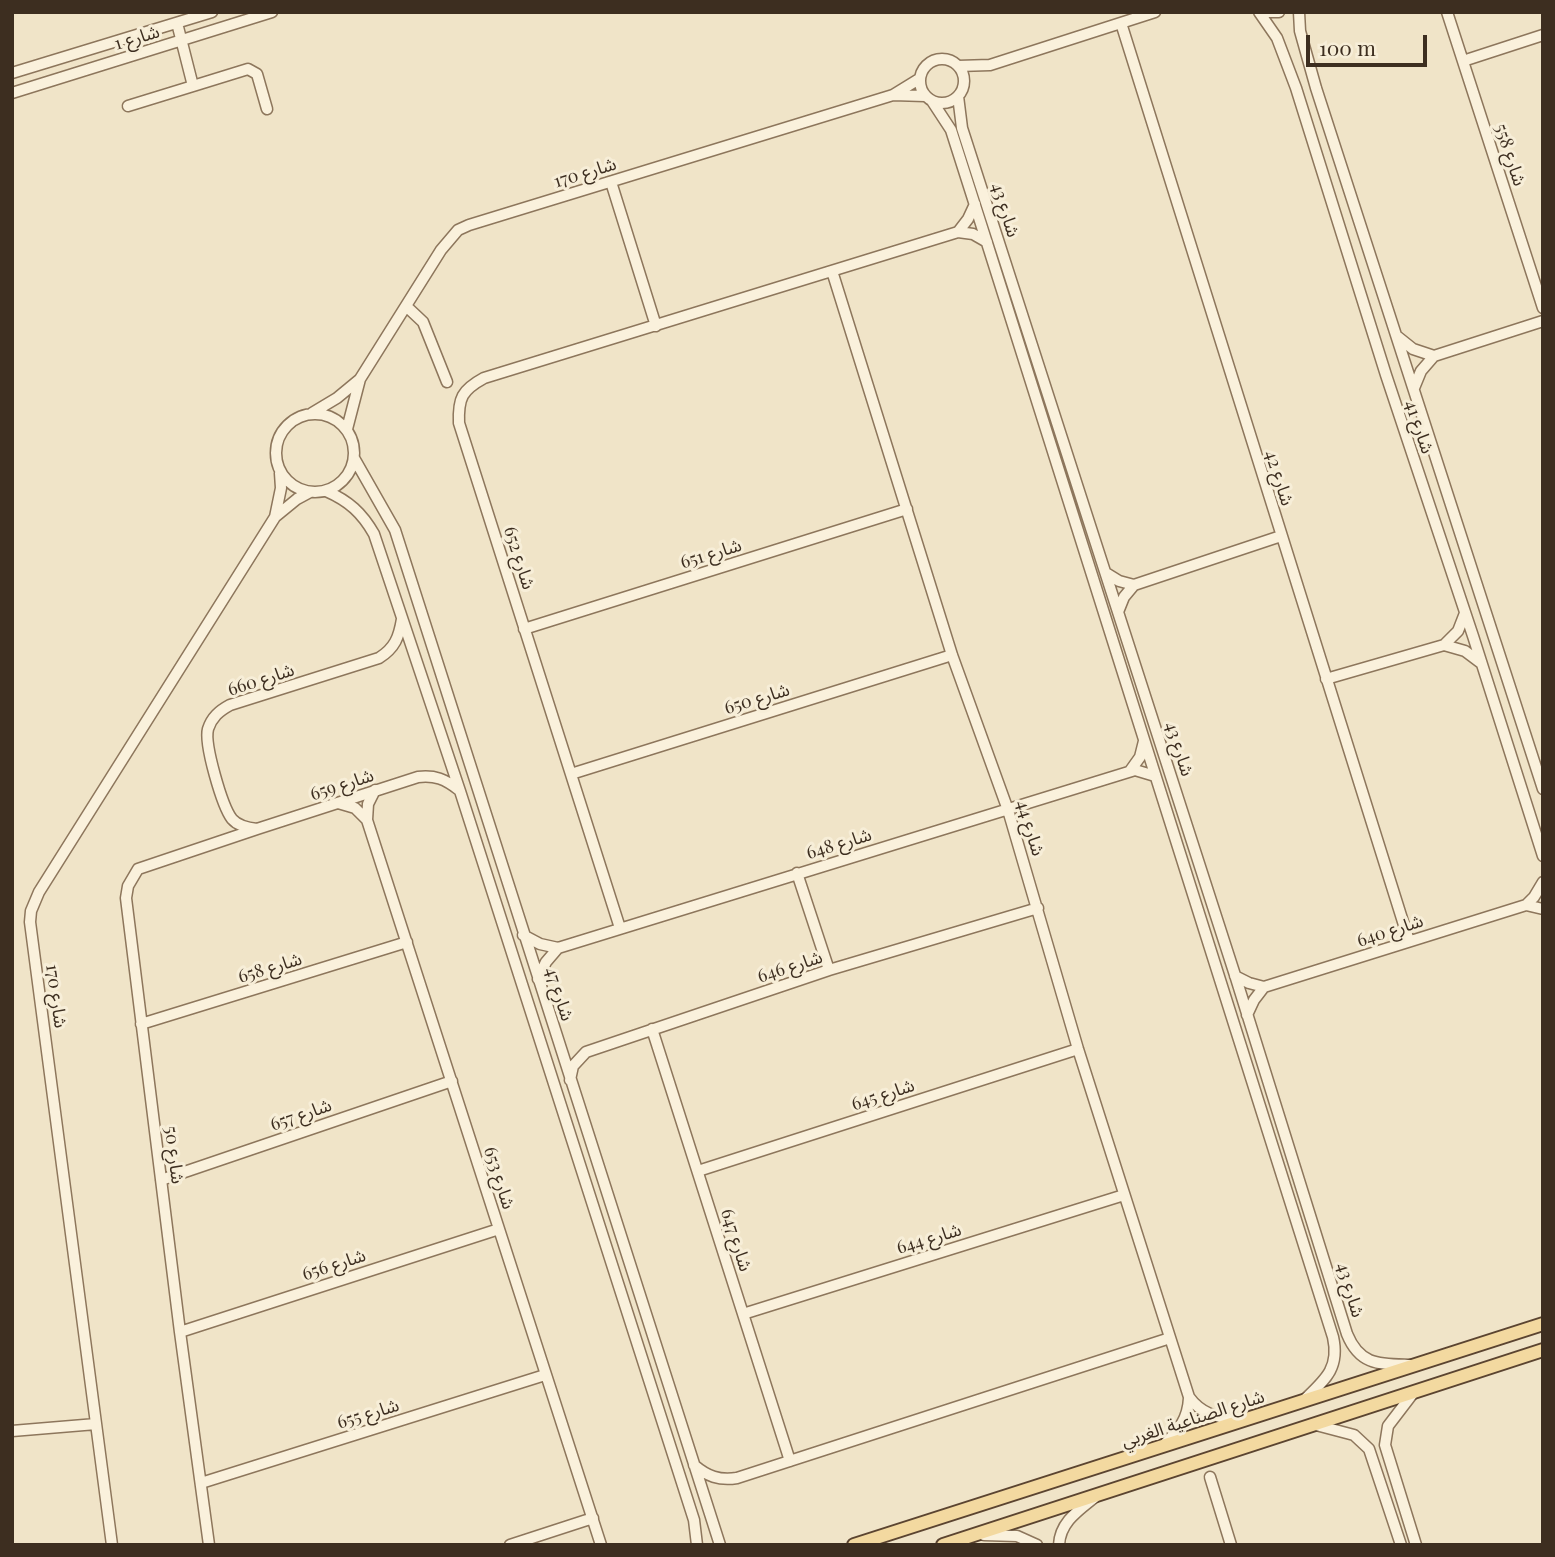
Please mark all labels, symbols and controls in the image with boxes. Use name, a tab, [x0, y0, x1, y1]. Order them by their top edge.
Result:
street label: شارع 1	[112, 21, 162, 55]
scale bar	[1310, 21, 1431, 65]
text: 100 m	[1319, 33, 1376, 61]
street label: شارع 558	[1490, 121, 1530, 189]
street label: شارع 170	[551, 153, 619, 193]
street label: شارع 43	[986, 180, 1024, 240]
street label: شارع 41	[1400, 397, 1438, 457]
street label: شارع 42	[1260, 448, 1298, 508]
street label: شارع 652	[499, 524, 539, 592]
street label: شارع 651	[678, 534, 744, 574]
street label: شارع 660	[225, 659, 297, 701]
street label: شارع 650	[722, 679, 792, 719]
street label: شارع 43	[1160, 719, 1198, 779]
street label: شارع 659	[308, 765, 376, 805]
street label: شارع 44	[1011, 797, 1049, 859]
street label: شارع 648	[804, 824, 874, 864]
street label: شارع 640	[1354, 910, 1426, 952]
street label: شارع 646	[755, 946, 825, 988]
street label: شارع 658	[235, 948, 305, 988]
street label: شارع 170	[41, 963, 71, 1029]
street label: شارع 47	[540, 964, 578, 1024]
street label: شارع 645	[849, 1075, 917, 1115]
street label: شارع 657	[267, 1094, 335, 1136]
street label: شارع 50	[160, 1125, 188, 1185]
street label: شارع 653	[479, 1144, 519, 1212]
street label: شارع 647	[716, 1206, 756, 1274]
street label: شارع 644	[894, 1219, 964, 1259]
street label: شارع 656	[299, 1245, 369, 1285]
street label: شارع 43	[1331, 1260, 1369, 1320]
street label: شارع الصناعية الغربي	[1119, 1386, 1267, 1452]
street label: شارع 655	[334, 1394, 402, 1434]

